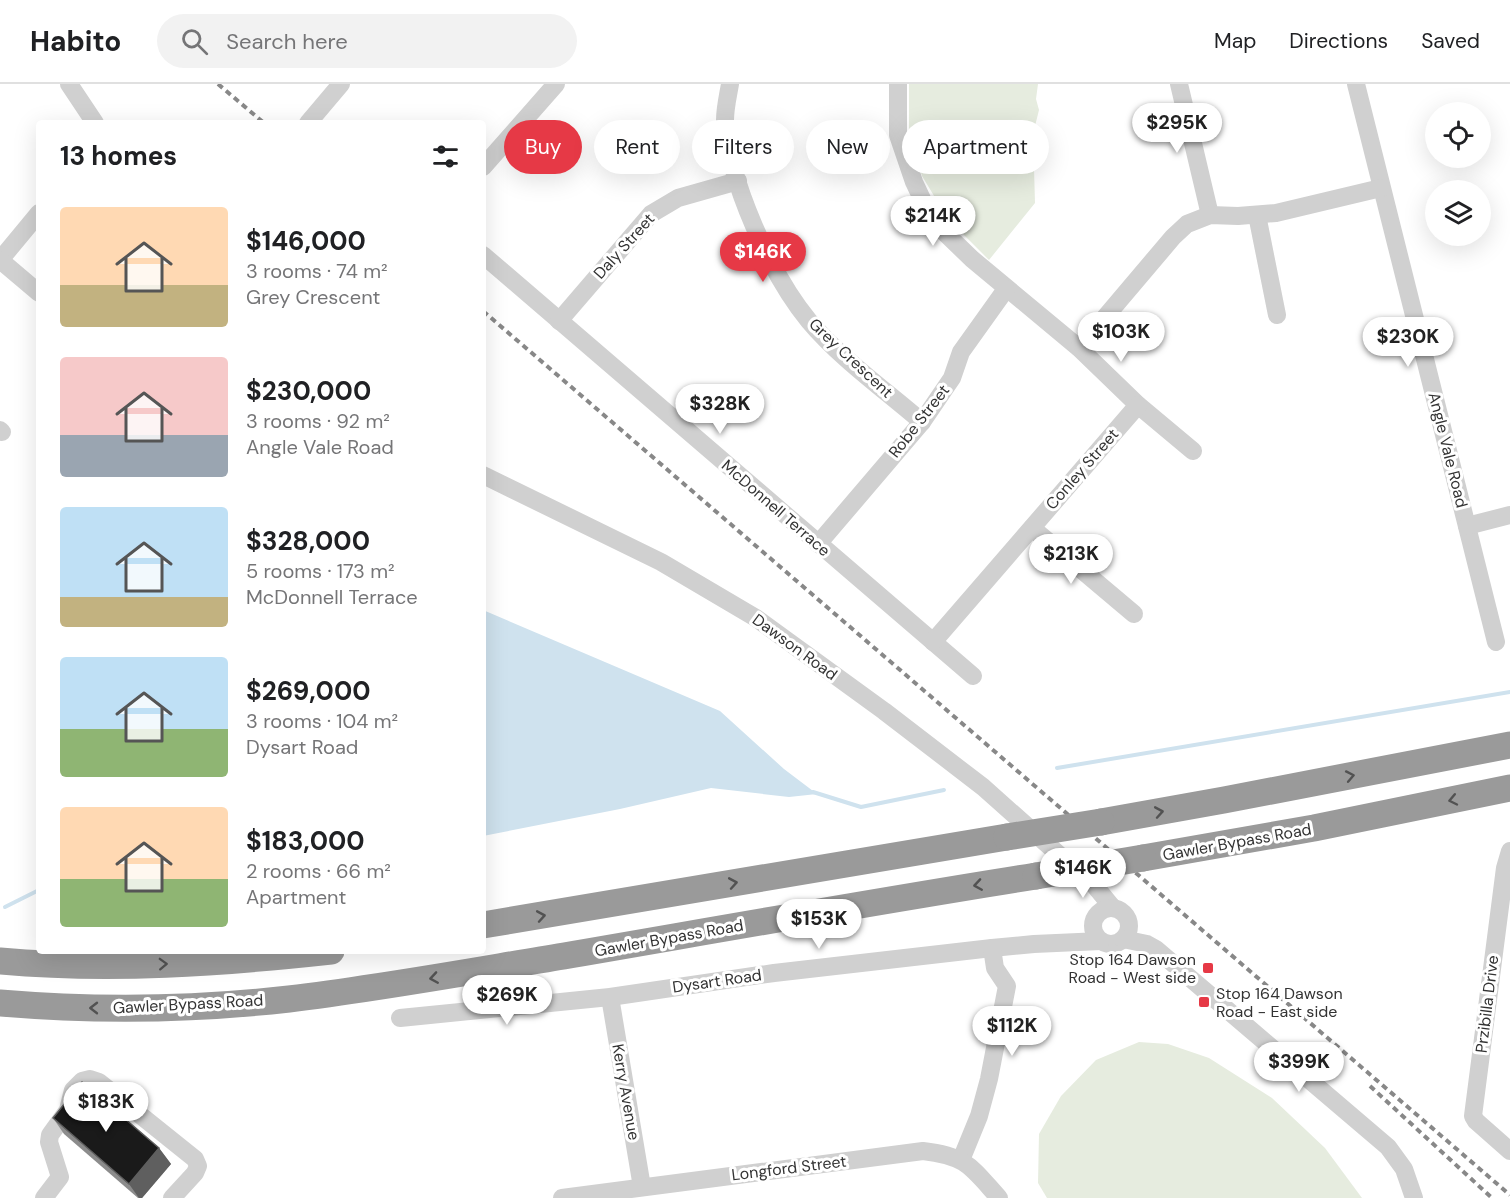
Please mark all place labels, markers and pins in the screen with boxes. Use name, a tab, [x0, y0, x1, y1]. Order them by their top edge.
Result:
pin: $295K	[1135, 103, 1219, 154]
pin: $214K	[891, 196, 975, 247]
pin: $146K	[721, 232, 805, 283]
pin: $103K	[1079, 312, 1163, 363]
pin: $230K	[1366, 317, 1450, 368]
pin: $328K	[678, 384, 762, 435]
pin: $213K	[1029, 534, 1113, 585]
pin: $146K	[1041, 848, 1125, 899]
pin: $153K	[777, 899, 861, 950]
place label: Stop 164 Dawson Road - West side	[1069, 949, 1196, 988]
marker: Stop 164 Dawson Road - West side	[1201, 961, 1215, 975]
pin: $269K	[465, 975, 549, 1026]
place label: Stop 164 Dawson Road - East side	[1216, 983, 1343, 1022]
marker: Stop 164 Dawson Road - East side	[1197, 995, 1211, 1009]
pin: $112K	[970, 1006, 1054, 1057]
pin: $399K	[1257, 1042, 1341, 1093]
pin: $183K	[64, 1082, 148, 1133]

